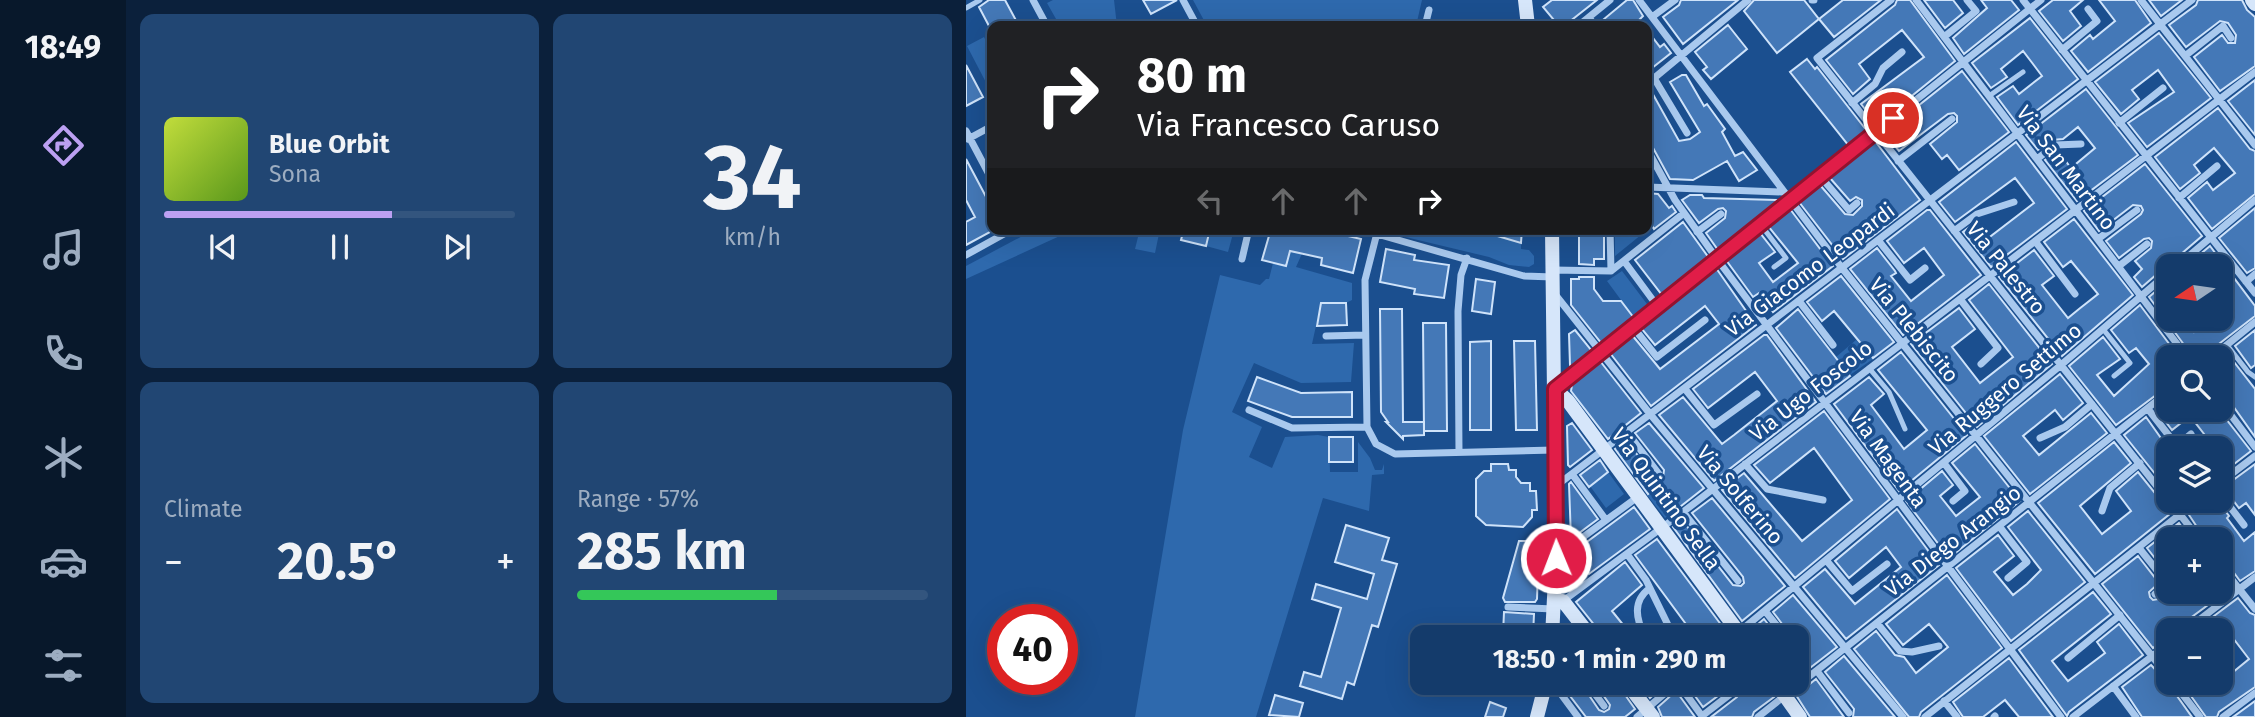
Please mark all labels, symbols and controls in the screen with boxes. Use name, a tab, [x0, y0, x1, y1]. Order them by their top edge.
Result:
text: 18:49	[25, 28, 101, 66]
text: 80 m	[1137, 46, 1247, 105]
icon: right	[1022, 49, 1113, 140]
pin	[1863, 88, 1923, 148]
icon: arrive	[1874, 99, 1912, 137]
street label: Via San Martino	[2011, 101, 2121, 235]
text: Via Francesco Caruso	[1137, 106, 1440, 144]
icon: directions	[39, 121, 88, 170]
text: 34	[703, 123, 802, 232]
text: Blue Orbit	[269, 129, 389, 160]
text: Sona	[269, 160, 321, 188]
icon: left	[1191, 182, 1229, 220]
icon: ahead	[1264, 182, 1302, 220]
icon: ahead	[1337, 182, 1375, 220]
icon: right	[1410, 182, 1448, 220]
street label: Via Giacomo Leopardi	[1720, 198, 1900, 342]
street label: Via Palestro	[1961, 217, 2051, 319]
text: km/h	[724, 223, 781, 251]
icon: music	[39, 225, 88, 274]
icon: previous	[204, 228, 242, 266]
icon: pause	[321, 228, 359, 266]
icon: next	[438, 228, 476, 266]
north arrow	[2156, 254, 2233, 331]
map controls	[2156, 254, 2233, 695]
street label: Via Plebiscito	[1864, 272, 1964, 388]
street label: Via Ruggero Settimo	[1923, 317, 2087, 461]
icon: phone	[39, 329, 88, 378]
street label: Via Ugo Foscolo	[1744, 335, 1878, 447]
button: search	[2156, 345, 2233, 422]
street label: Via Magenta	[1844, 405, 1932, 513]
street label: Via Quintino Sella	[1606, 423, 1726, 575]
icon: climate	[39, 433, 88, 482]
button: layers	[2156, 436, 2233, 513]
street label: Via Solferino	[1691, 440, 1789, 550]
street label: Via Diego Arangio	[1880, 480, 2026, 602]
text: Range · 57%	[577, 485, 699, 513]
text: Climate	[164, 495, 243, 523]
text: 285 km	[577, 520, 747, 583]
position arrow	[1519, 521, 1593, 595]
button: +	[2156, 527, 2233, 604]
text: 20.5°	[277, 530, 402, 593]
icon: car	[39, 537, 88, 586]
text: −	[164, 539, 183, 585]
text: +	[496, 539, 515, 585]
speed limit sign: 40	[987, 604, 1078, 695]
button: −	[2156, 618, 2233, 695]
icon: filters	[39, 641, 88, 690]
text: 18:50 · 1 min · 290 m	[1493, 644, 1726, 675]

